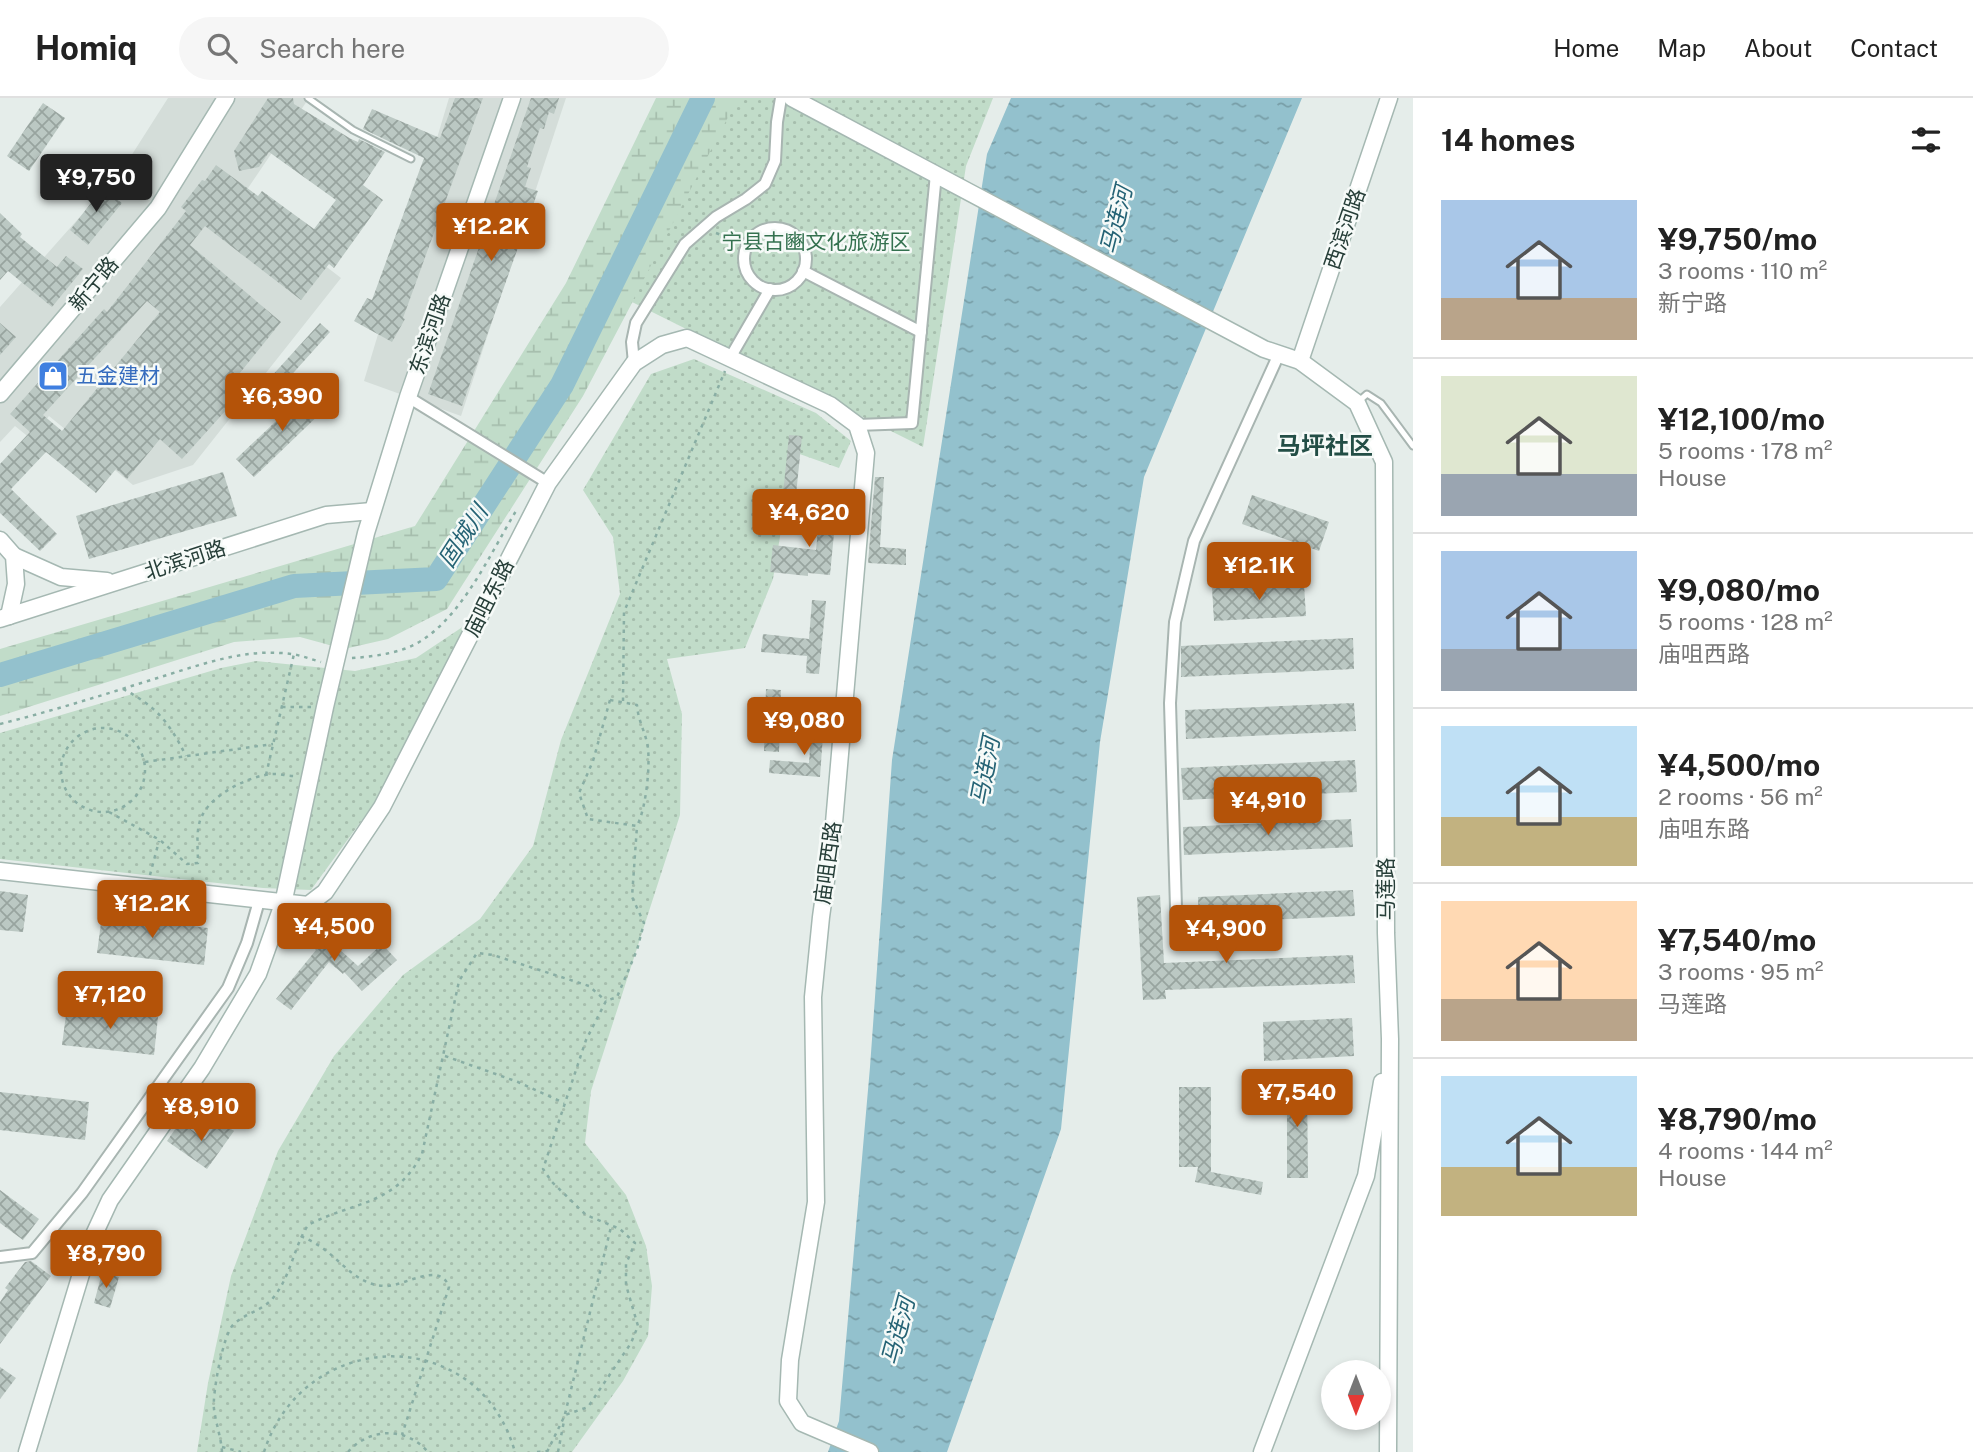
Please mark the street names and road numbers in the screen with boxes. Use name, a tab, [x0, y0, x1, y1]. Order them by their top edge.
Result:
street label: 西滨河路	[1319, 185, 1370, 273]
street label: 新宁路	[64, 252, 123, 316]
street label: 东滨河路	[404, 290, 455, 378]
street label: 北滨河路	[141, 535, 229, 584]
street label: 庙咀东路	[458, 555, 519, 641]
street label: 庙咀西路	[809, 820, 846, 906]
street label: 马莲路	[1373, 858, 1398, 921]

